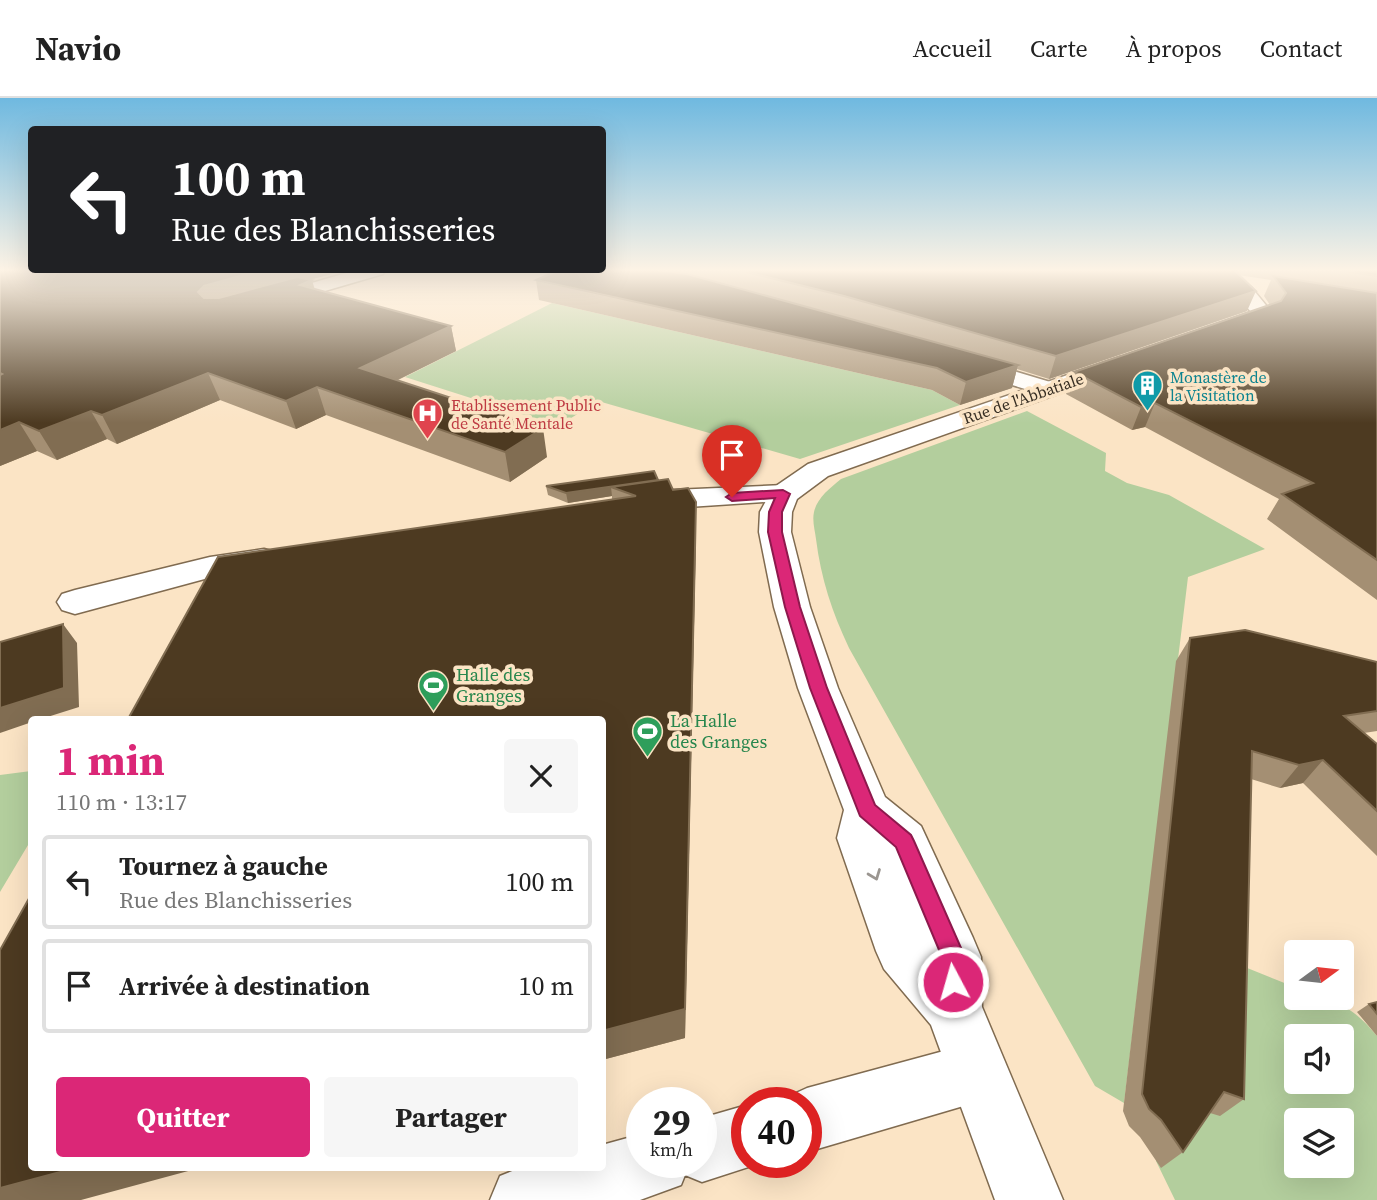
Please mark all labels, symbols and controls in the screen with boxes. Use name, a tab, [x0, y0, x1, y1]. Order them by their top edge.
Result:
text: Navio	[35, 26, 121, 71]
text: Accueil	[913, 32, 992, 65]
text: Carte	[1030, 32, 1088, 65]
text: À propos	[1126, 32, 1222, 65]
text: Contact	[1260, 32, 1342, 65]
text: 100 m	[171, 144, 306, 211]
icon: left	[56, 154, 147, 245]
text: Rue des Blanchisseries	[171, 208, 495, 252]
place label: Monastère de la Visitation	[1170, 366, 1267, 406]
street label: Rue de l'Abbatiale	[960, 367, 1086, 429]
building icon: Monastère de la Visitation	[1130, 369, 1164, 413]
place label: Etablissement Public de Santé Mentale	[451, 394, 601, 434]
hospital icon: Etablissement Public de Santé Mentale	[411, 397, 445, 441]
pin	[702, 425, 762, 497]
icon: arrive	[713, 436, 751, 474]
place label: Halle des Granges	[456, 662, 530, 708]
sports icon: Halle des Granges	[416, 668, 450, 712]
place label: La Halle des Granges	[670, 708, 767, 754]
sports icon: La Halle des Granges	[630, 714, 664, 758]
text: 1 min	[56, 731, 165, 789]
button: close	[504, 739, 578, 813]
text: 110 m · 13:17	[56, 786, 187, 818]
text: Tournez à gauche	[119, 848, 328, 884]
icon: left	[60, 863, 98, 901]
text: 100 m	[506, 864, 574, 900]
one-way arrow	[866, 869, 880, 881]
text: Rue des Blanchisseries	[119, 884, 352, 916]
north arrow	[1284, 940, 1354, 1010]
map controls	[1284, 940, 1354, 1178]
position arrow	[916, 945, 990, 1019]
icon: arrive	[60, 967, 98, 1005]
text: Arrivée à destination	[119, 968, 370, 1004]
text: 10 m	[519, 968, 574, 1004]
button: sound	[1284, 1024, 1354, 1094]
button: Quitter	[56, 1077, 310, 1157]
button: Partager	[324, 1077, 578, 1157]
speed limit sign: 40	[731, 1087, 822, 1178]
text: 29	[653, 1099, 690, 1147]
button: layers	[1284, 1108, 1354, 1178]
text: km/h	[650, 1137, 693, 1162]

